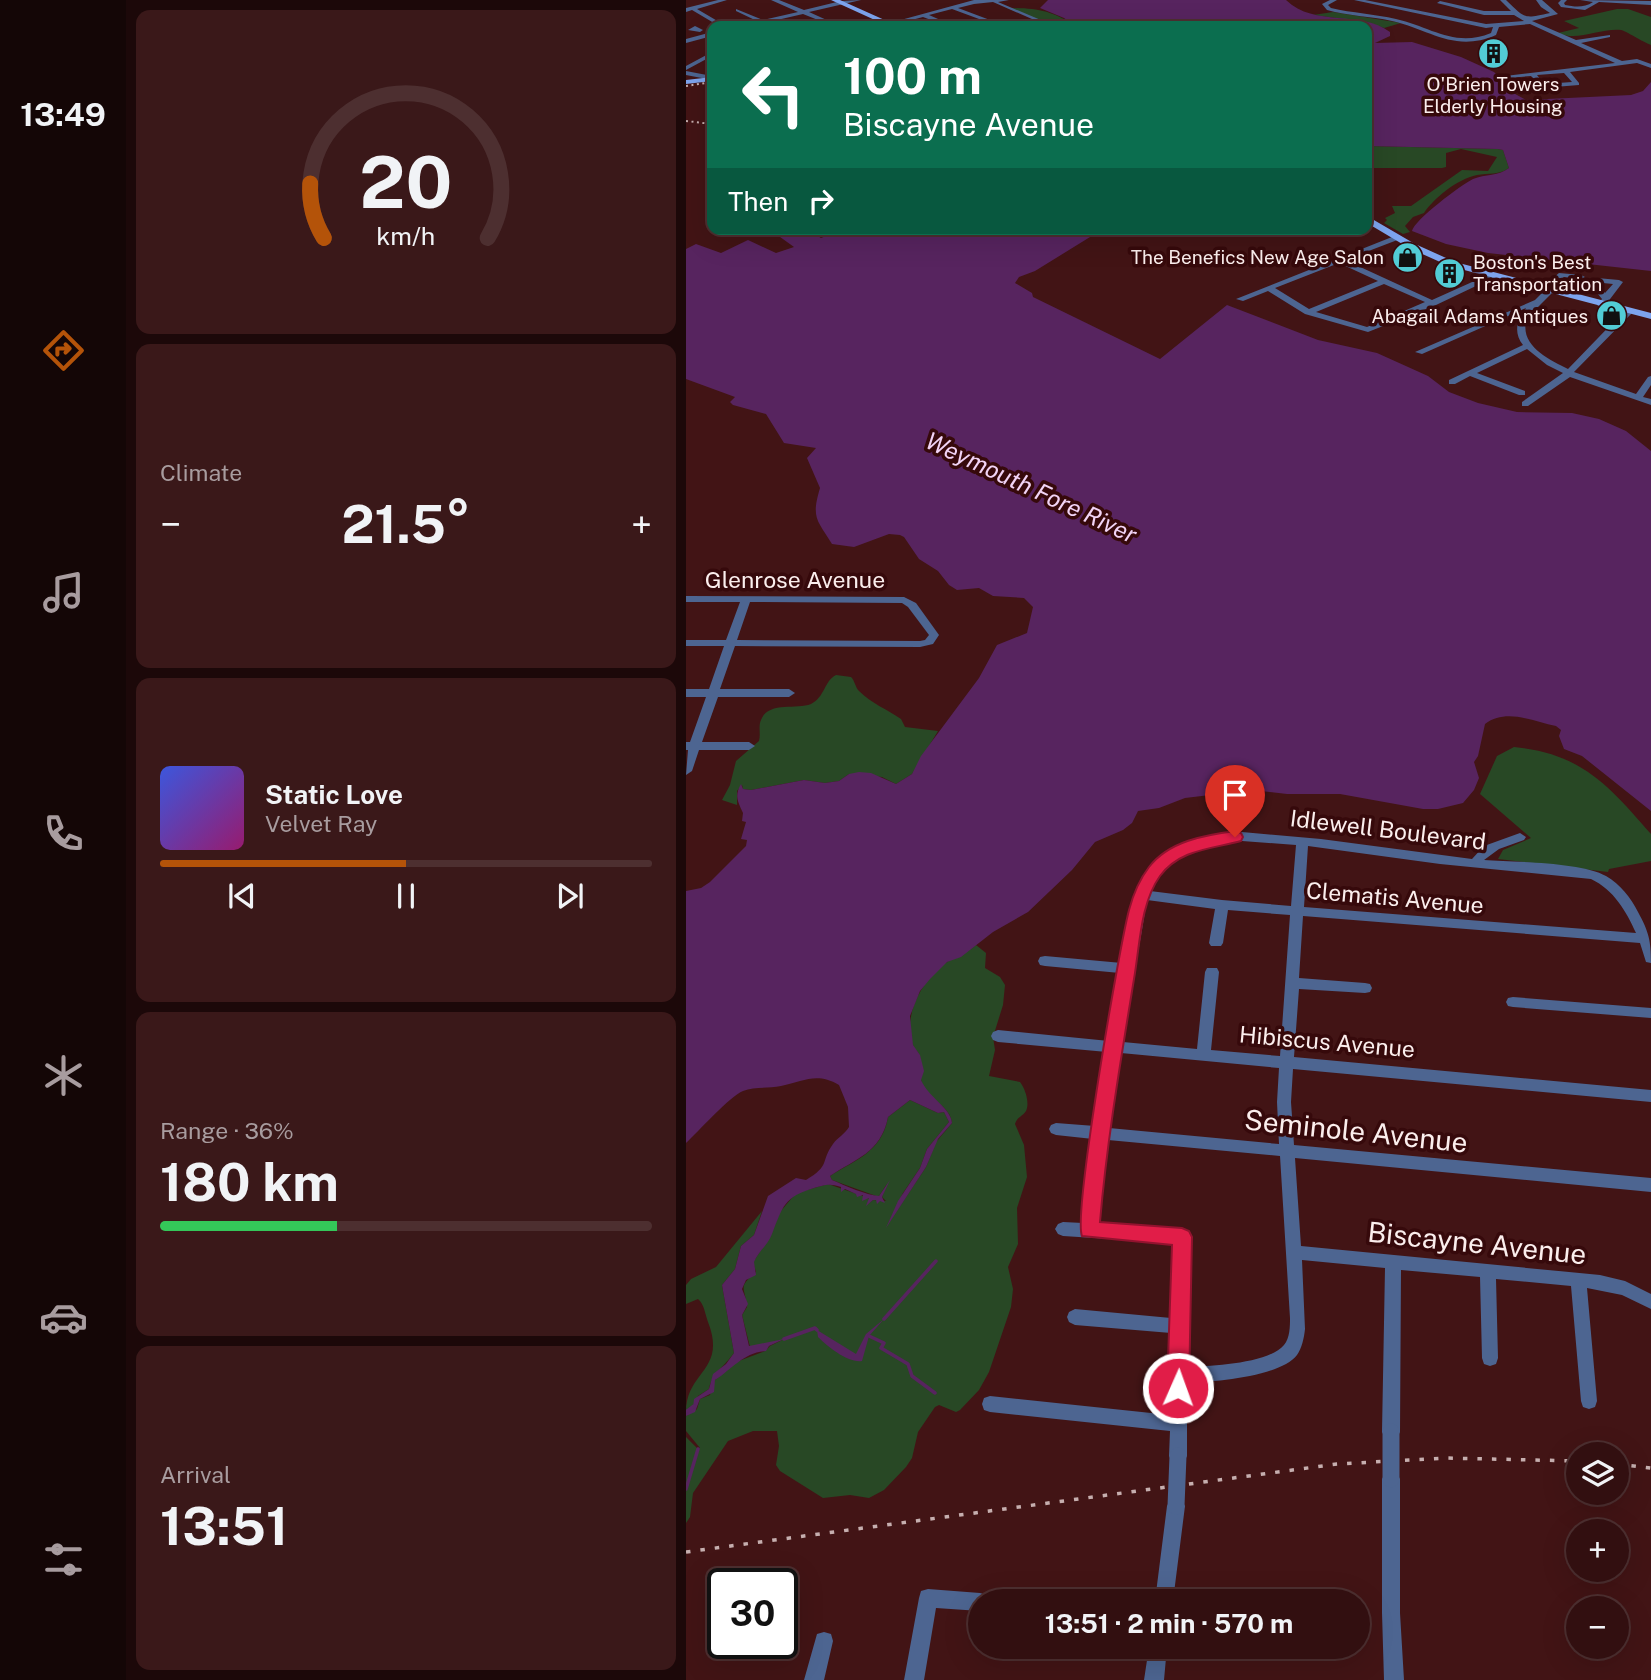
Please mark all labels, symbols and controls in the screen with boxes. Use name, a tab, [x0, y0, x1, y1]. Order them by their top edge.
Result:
building icon: O'Brien Towers Elderly Housing	[1476, 36, 1510, 70]
text: 100 m	[843, 47, 982, 105]
icon: left	[728, 49, 819, 140]
place label: O'Brien Towers Elderly Housing	[1423, 73, 1563, 117]
text: 13:49	[20, 96, 106, 133]
text: Biscayne Avenue	[843, 106, 1094, 143]
text: 20	[359, 139, 453, 224]
icon: right	[802, 182, 840, 220]
text: Then	[728, 186, 788, 217]
text: km/h	[377, 221, 435, 251]
shop icon: The Benefics New Age Salon	[1390, 240, 1424, 274]
place label: The Benefics New Age Salon	[1131, 246, 1384, 268]
place label: Boston's Best Transportation	[1473, 251, 1602, 295]
building icon: Boston's Best Transportation	[1433, 256, 1467, 290]
shop icon: Abagail Adams Antiques	[1594, 299, 1628, 333]
place label: Abagail Adams Antiques	[1371, 305, 1588, 327]
icon: directions	[39, 326, 88, 375]
water label: Weymouth Fore River	[921, 426, 1142, 549]
text: Climate	[160, 459, 242, 486]
text: 21.5°	[341, 494, 471, 555]
text: −	[160, 502, 181, 547]
text: +	[631, 502, 652, 547]
street label: Glenrose Avenue	[705, 566, 885, 593]
icon: music	[39, 568, 88, 617]
pin	[1205, 765, 1265, 837]
icon: arrive	[1216, 776, 1254, 814]
text: Static Love	[265, 779, 403, 810]
street label: Idlewell Boulevard	[1289, 804, 1488, 855]
icon: phone	[39, 809, 88, 858]
text: Velvet Ray	[265, 810, 377, 837]
street label: Clematis Avenue	[1305, 876, 1485, 919]
icon: previous	[223, 877, 261, 915]
icon: pause	[387, 877, 425, 915]
icon: next	[551, 877, 589, 915]
street label: Hibiscus Avenue	[1238, 1020, 1416, 1063]
icon: climate	[39, 1051, 88, 1100]
street label: Seminole Avenue	[1243, 1102, 1469, 1159]
text: Range · 36%	[160, 1117, 294, 1144]
text: 180 km	[160, 1152, 339, 1213]
street label: Biscayne Avenue	[1366, 1215, 1588, 1270]
icon: car	[39, 1293, 88, 1342]
position arrow	[1141, 1351, 1215, 1425]
map controls	[1566, 1442, 1629, 1659]
button: layers	[1566, 1442, 1629, 1505]
text: Arrival	[160, 1461, 231, 1488]
text: 13:51	[160, 1496, 288, 1557]
button: +	[1566, 1519, 1629, 1582]
icon: filters	[39, 1535, 88, 1584]
speed limit sign: 30	[707, 1568, 798, 1659]
button: −	[1566, 1596, 1629, 1659]
text: 13:51 · 2 min · 570 m	[1045, 1608, 1293, 1639]

